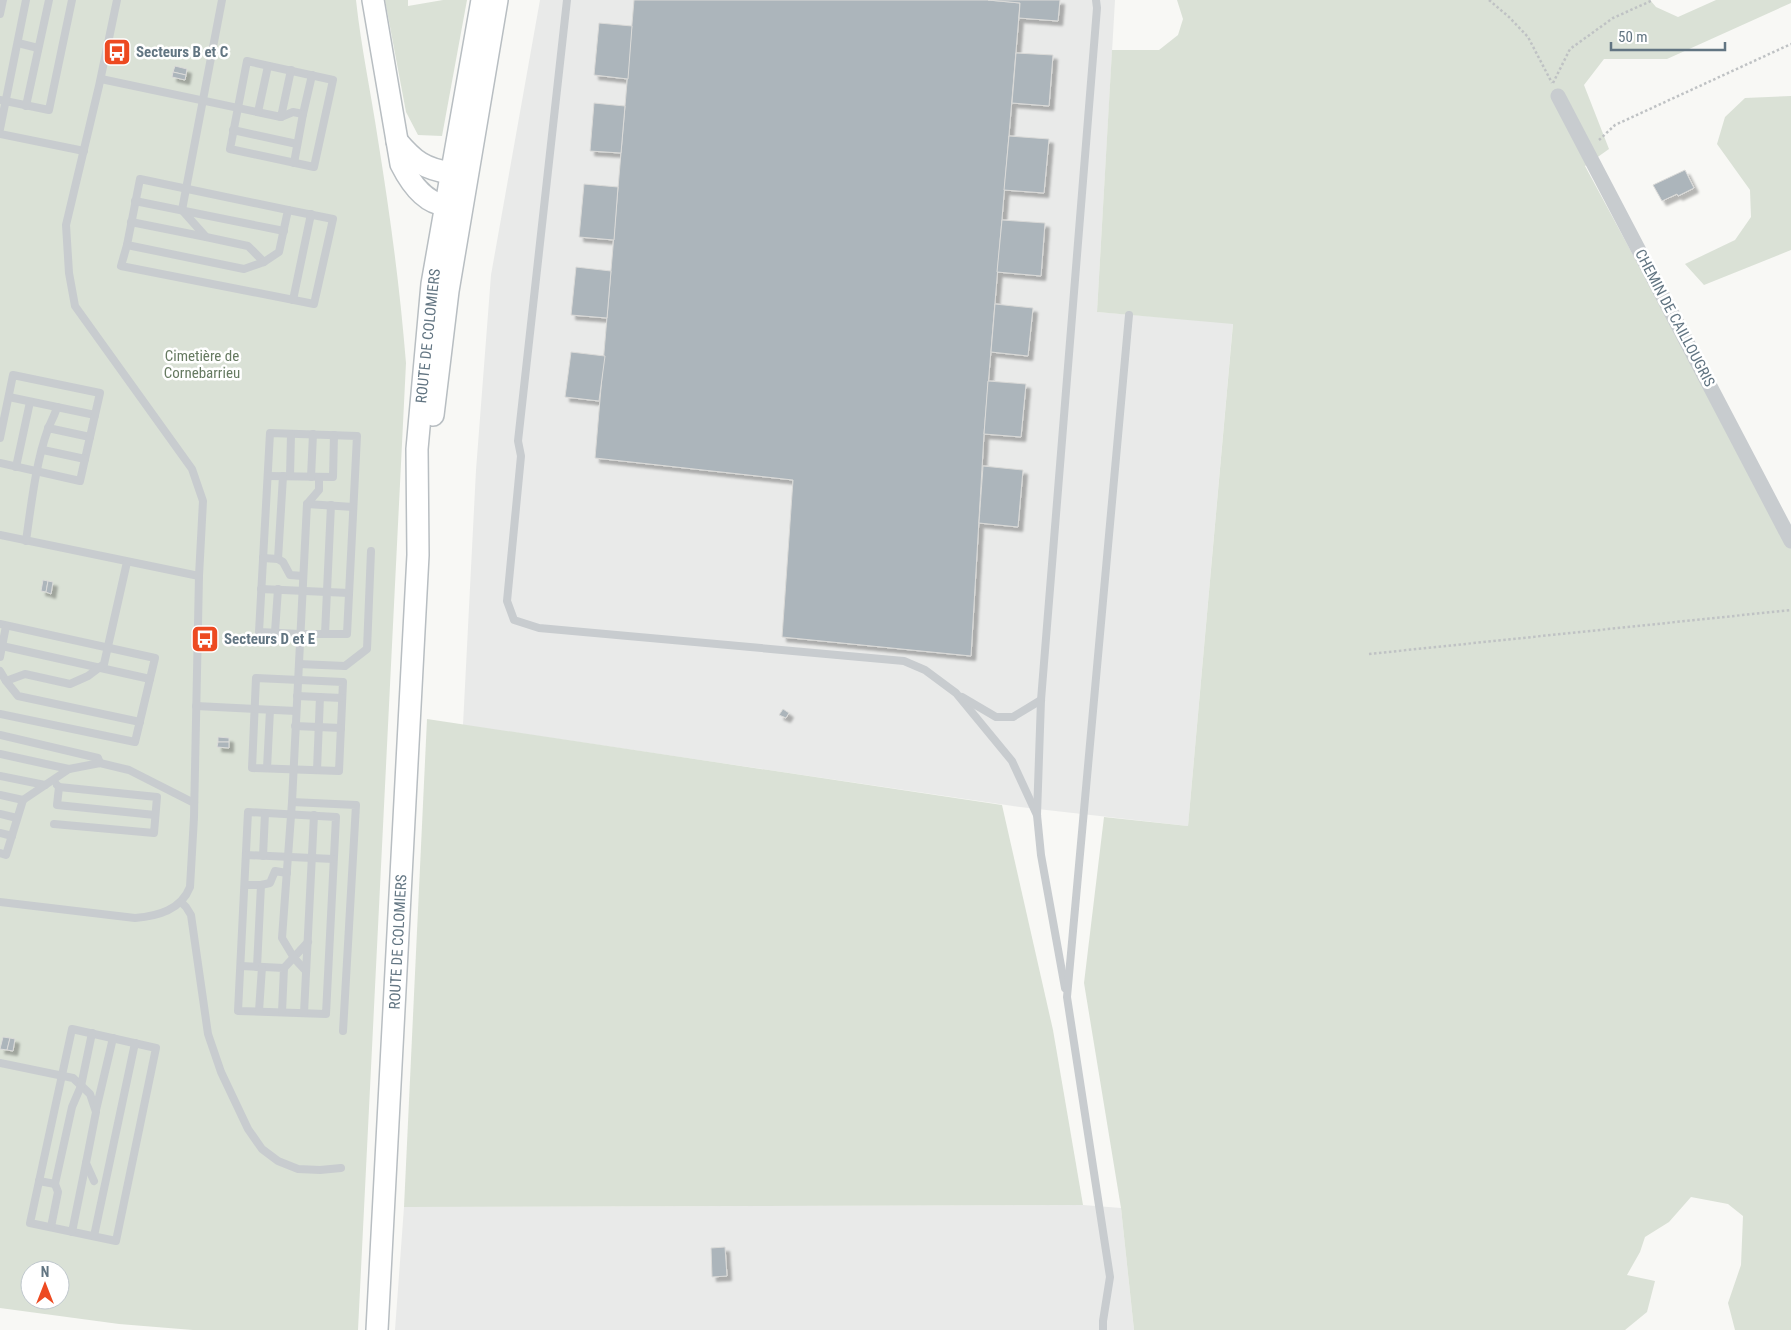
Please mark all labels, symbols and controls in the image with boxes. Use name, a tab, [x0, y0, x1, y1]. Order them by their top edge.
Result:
scale bar	[1611, 20, 1725, 52]
text: 50 m	[1618, 28, 1648, 46]
bus stop icon: Secteurs B et C	[102, 37, 132, 67]
place label: Secteurs B et C	[136, 43, 229, 61]
street label: CHEMIN DE CAILLOUGRIS	[1631, 246, 1719, 390]
street label: ROUTE DE COLOMIERS	[412, 268, 444, 404]
park label: Cimetière de Cornebarrieu	[164, 347, 240, 382]
bus stop icon: Secteurs D et E	[190, 624, 220, 654]
place label: Secteurs D et E	[224, 630, 315, 648]
street label: ROUTE DE COLOMIERS	[385, 874, 411, 1010]
north arrow	[20, 1260, 70, 1310]
text: N	[41, 1264, 49, 1280]

